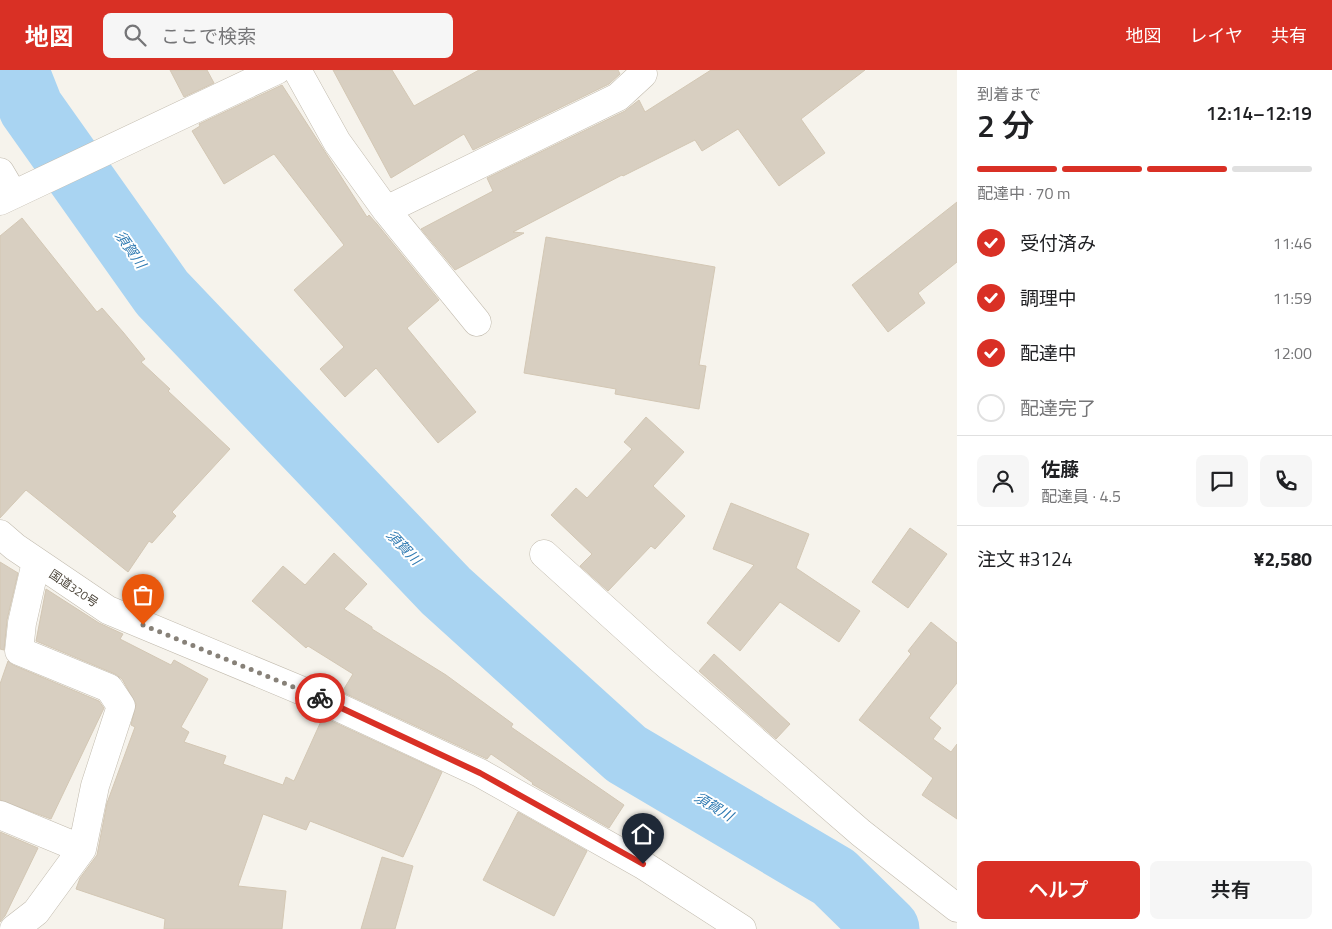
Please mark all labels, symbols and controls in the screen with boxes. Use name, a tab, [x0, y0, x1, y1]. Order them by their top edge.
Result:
search box	[103, 13, 453, 58]
text: 地図	[25, 18, 73, 54]
icon: search	[121, 21, 149, 49]
text: ここで検索	[161, 21, 256, 50]
text: 地図	[1126, 22, 1162, 49]
text: レイヤ	[1190, 22, 1243, 49]
text: 共有	[1271, 22, 1307, 49]
text: 到着まで	[977, 82, 1041, 106]
text: 12:14–12:19	[1206, 98, 1312, 127]
text: 2 分	[977, 101, 1034, 149]
text: 配達中 · 70 m	[977, 181, 1070, 205]
water label: 須賀川	[110, 226, 153, 274]
text: 受付済み	[1020, 228, 1096, 257]
icon: check	[977, 229, 1005, 257]
text: 11:46	[1273, 231, 1312, 255]
text: 調理中	[1020, 283, 1077, 312]
icon: check	[977, 284, 1005, 312]
text: 11:59	[1273, 286, 1312, 310]
text: 配達中	[1020, 338, 1077, 367]
icon: check	[977, 339, 1005, 367]
text: 12:00	[1273, 341, 1312, 365]
text: 配達完了	[1020, 393, 1096, 422]
text: 佐藤	[1041, 454, 1079, 483]
button: person	[977, 455, 1029, 507]
button: chat	[1196, 455, 1248, 507]
button: phone	[1260, 455, 1312, 507]
text: 配達員 · 4.5	[1041, 484, 1121, 508]
water label: 須賀川	[382, 525, 428, 571]
text: 注文 #3124	[977, 544, 1072, 573]
text: ¥2,580	[1254, 544, 1312, 573]
street label: 国道320号	[45, 564, 103, 612]
pin	[122, 574, 164, 625]
icon: bag	[129, 581, 157, 609]
courier	[295, 673, 345, 723]
icon: bike	[306, 684, 334, 712]
water label: 須賀川	[691, 786, 739, 827]
pin	[622, 813, 664, 864]
icon: home	[629, 820, 657, 848]
button: ヘルプ	[977, 861, 1140, 919]
button: 共有	[1150, 861, 1312, 919]

